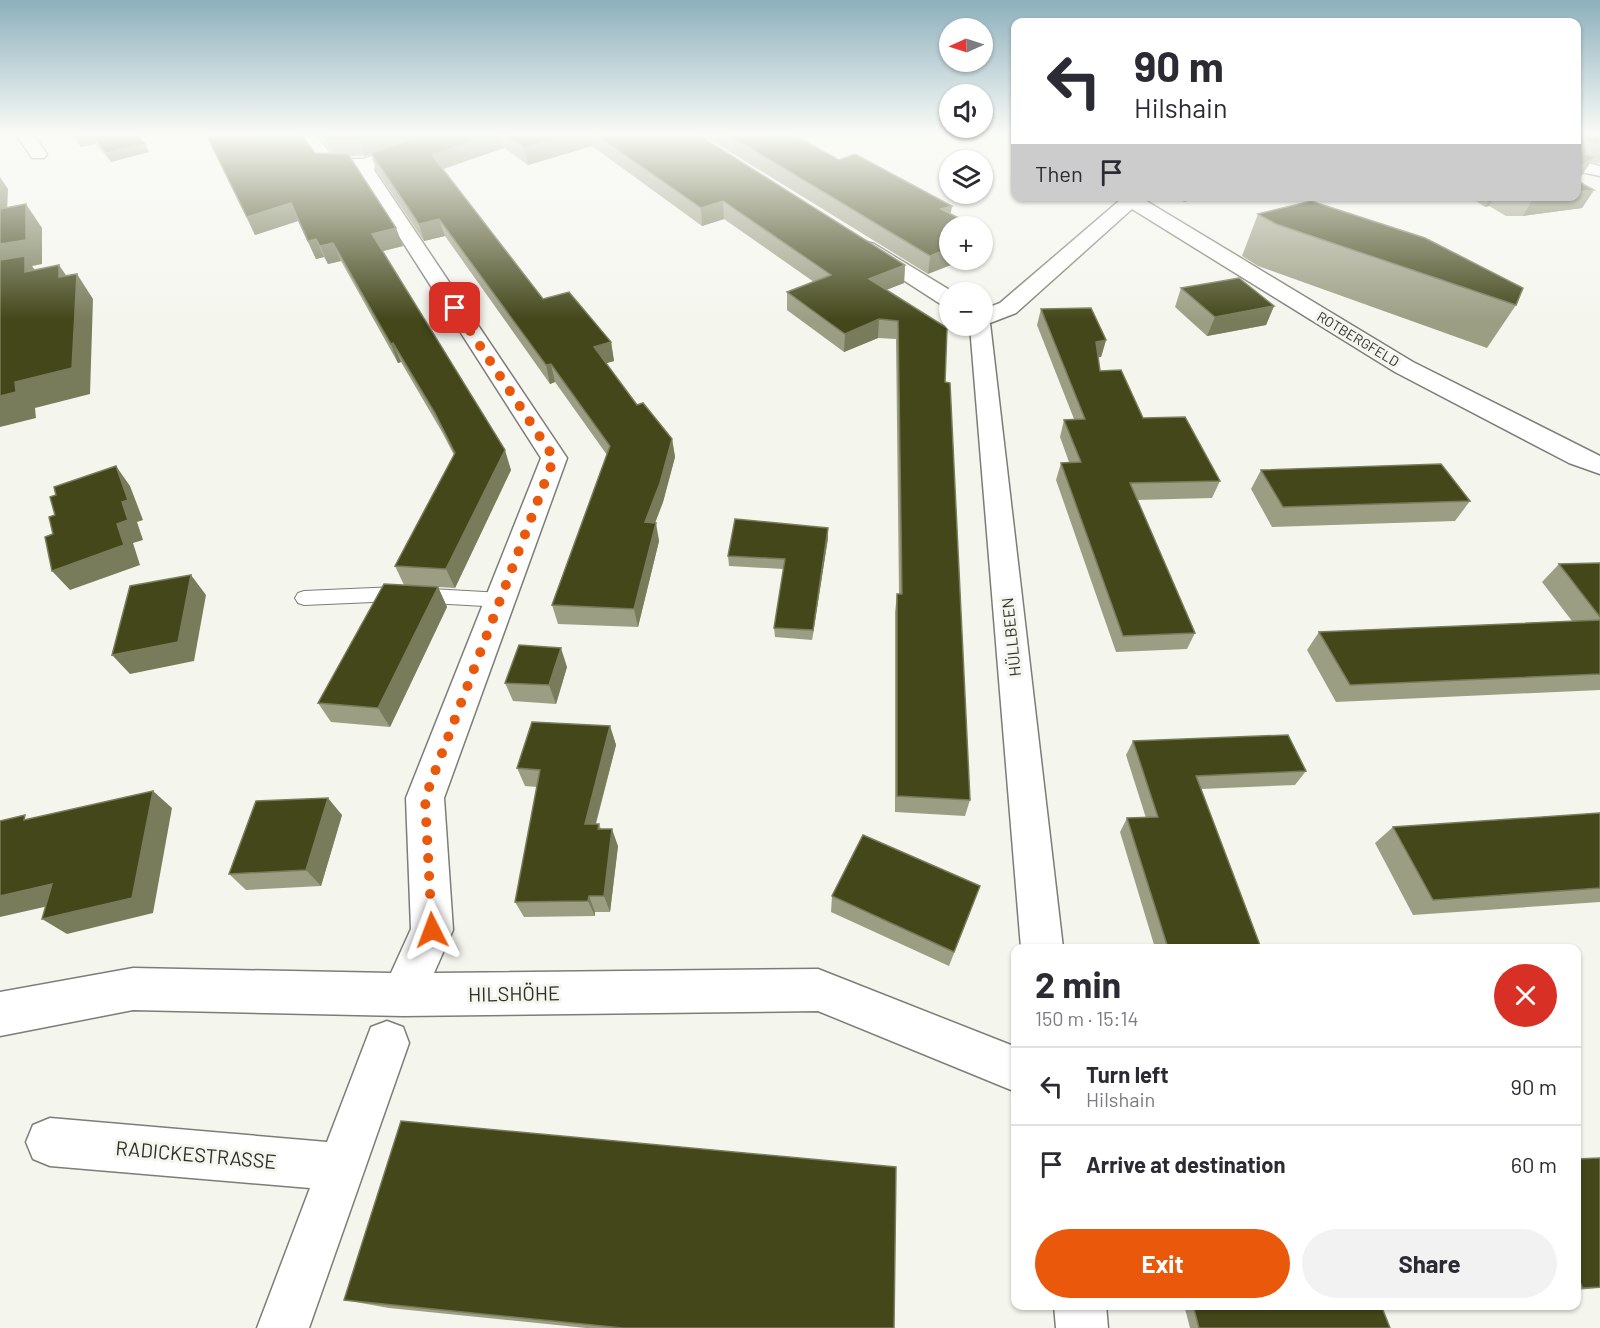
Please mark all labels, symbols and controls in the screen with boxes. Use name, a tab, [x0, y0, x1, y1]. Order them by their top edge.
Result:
north arrow	[939, 18, 993, 72]
map controls	[939, 18, 993, 336]
text: 90 m	[1134, 40, 1224, 90]
icon: left	[1035, 42, 1113, 120]
button: sound	[939, 84, 993, 138]
text: Hilshain	[1134, 91, 1228, 123]
button: layers	[939, 150, 993, 204]
icon: arrive	[1095, 156, 1128, 189]
text: Then	[1035, 160, 1083, 186]
button: +	[939, 216, 993, 270]
pin	[429, 282, 480, 333]
button: −	[939, 282, 993, 336]
icon: arrive	[438, 291, 471, 324]
street label: ROTBERGFELD	[1314, 307, 1402, 370]
street label: HÜLLBEEN	[997, 597, 1024, 677]
position arrow	[400, 898, 464, 962]
text: 2 min	[1035, 962, 1121, 1005]
button: close	[1494, 964, 1557, 1027]
street label: HILSHÖHE	[468, 980, 560, 1006]
text: 150 m · 15:14	[1035, 1006, 1138, 1030]
text: Turn left	[1086, 1061, 1169, 1087]
icon: left	[1035, 1070, 1068, 1103]
text: 90 m	[1511, 1073, 1557, 1099]
text: Hilshain	[1086, 1087, 1155, 1111]
street label: RADICKESTRASSE	[115, 1135, 278, 1173]
icon: arrive	[1035, 1148, 1068, 1181]
text: Arrive at destination	[1086, 1151, 1285, 1177]
text: 60 m	[1511, 1151, 1557, 1177]
button: Exit	[1035, 1229, 1290, 1298]
button: Share	[1302, 1229, 1557, 1298]

